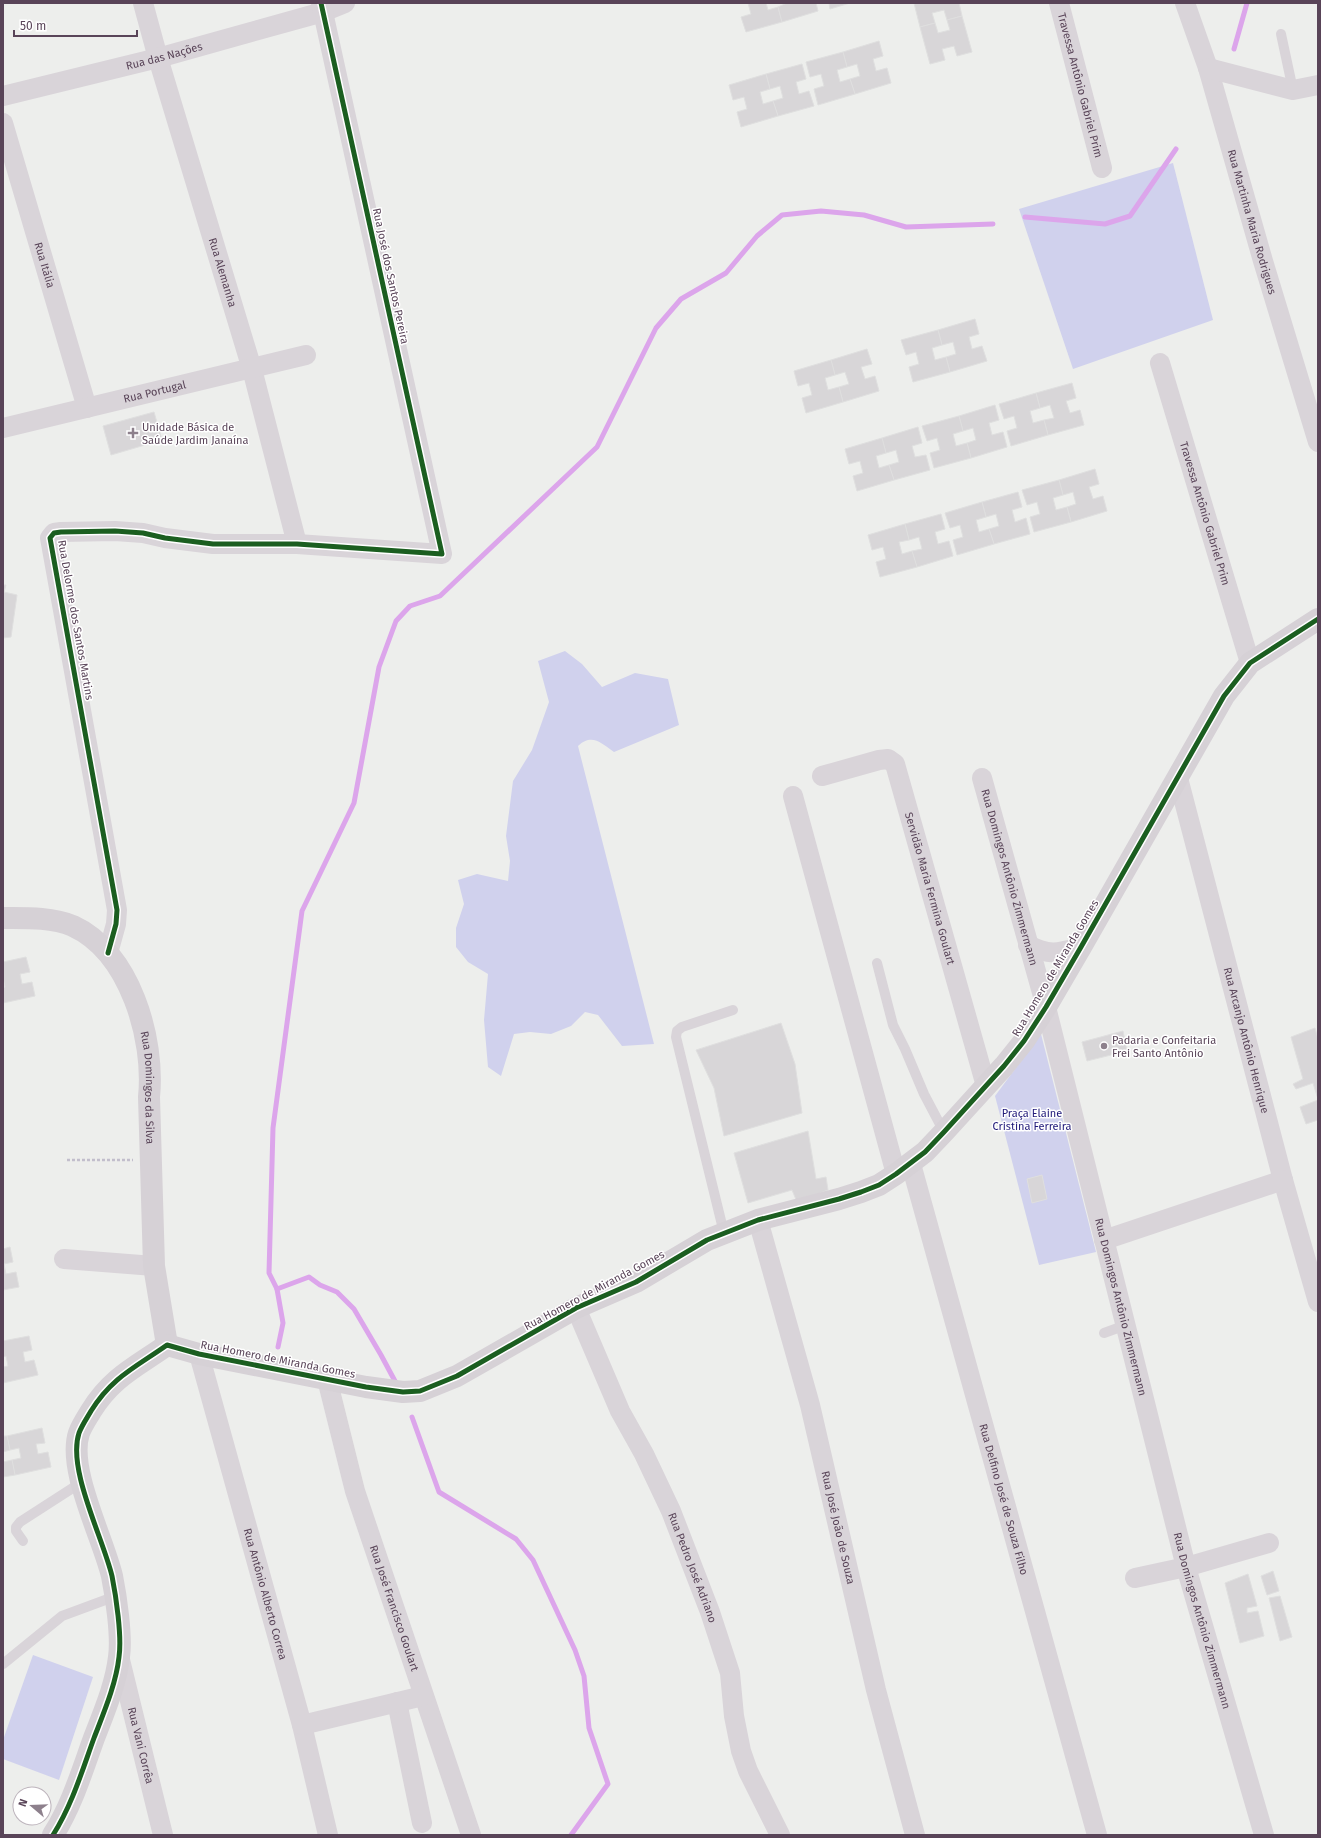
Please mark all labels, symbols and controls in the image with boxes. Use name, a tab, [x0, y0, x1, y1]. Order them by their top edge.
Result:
street label: Travessa Antônio Gabriel Prim	[1055, 11, 1105, 159]
scale bar	[14, 12, 137, 38]
text: 50 m	[20, 19, 46, 33]
street label: Rua das Nações	[125, 40, 204, 73]
street label: Rua Martinha Maria Rodrigues	[1225, 148, 1279, 296]
street label: Rua José dos Santos Pereira	[370, 207, 411, 345]
street label: Rua Alemanha	[206, 236, 239, 309]
street label: Rua Itália	[31, 241, 57, 290]
street label: Rua Portugal	[122, 378, 187, 406]
place label: Unidade Básica de Saúde Jardim Janaína	[142, 421, 248, 447]
marker: Unidade Básica de Saúde Jardim Janaína	[127, 427, 139, 439]
street label: Travessa Antônio Gabriel Prim	[1177, 440, 1232, 587]
street label: Rua Delorme dos Santos Martins	[55, 539, 96, 701]
street label: Rua Domingos Antônio Zimmermann	[978, 788, 1040, 967]
street label: Servidão Maria Fermina Goulart	[902, 811, 957, 966]
street label: Rua Homero de Miranda Gomes	[1009, 897, 1102, 1039]
street label: Rua Arcanjo Antônio Henrique	[1221, 966, 1271, 1115]
street label: Rua Domingos da Silva	[137, 1030, 156, 1144]
place label: Padaria e Confeitaria Frei Santo Antônio	[1112, 1034, 1216, 1060]
marker: Padaria e Confeitaria Frei Santo Antônio	[1099, 1041, 1109, 1051]
park label: Praça Elaine Cristina Ferreira	[992, 1107, 1072, 1133]
street label: Rua Domingos Antônio Zimmermann	[1092, 1217, 1149, 1397]
street label: Rua Homero de Miranda Gomes	[522, 1248, 667, 1333]
street label: Rua Homero de Miranda Gomes	[199, 1338, 356, 1381]
street label: Rua Delfino José de Souza Filho	[976, 1422, 1031, 1577]
street label: Rua José João de Souza	[819, 1470, 857, 1586]
street label: Rua Pedro José Adriano	[665, 1511, 719, 1624]
street label: Rua Antônio Alberto Correa	[241, 1527, 290, 1661]
street label: Rua Domingos Antônio Zimmermann	[1171, 1531, 1233, 1710]
street label: Rua José Francisco Goulart	[367, 1543, 421, 1673]
street label: Rua Vani Corrêa	[125, 1706, 156, 1785]
north arrow	[12, 1786, 52, 1826]
text: N	[16, 1797, 30, 1808]

